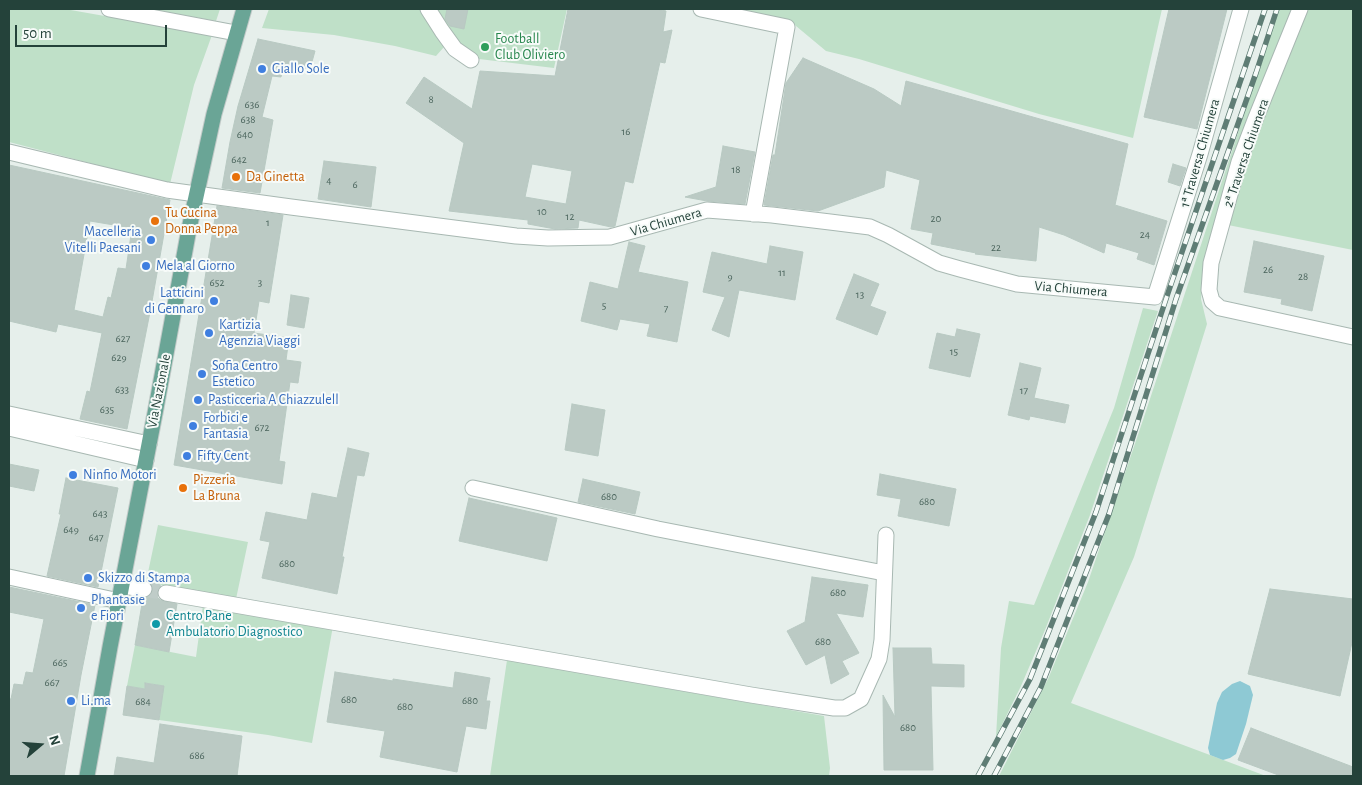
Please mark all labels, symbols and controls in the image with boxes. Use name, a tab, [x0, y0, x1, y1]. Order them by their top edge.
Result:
scale bar	[18, 15, 170, 47]
text: 50 m	[23, 26, 52, 41]
place label: Football Club Oliviero	[495, 31, 565, 64]
marker: Football Club Oliviero	[479, 41, 491, 53]
place label: Giallo Sole	[272, 61, 329, 77]
marker: Giallo Sole	[256, 63, 268, 75]
house number: 8	[428, 93, 434, 107]
street label: 2ª Traversa Chiumera	[1220, 96, 1272, 210]
street label: 1ª Traversa Chiumera	[1176, 97, 1224, 209]
house number: 636	[245, 98, 259, 112]
house number: 638	[241, 113, 255, 127]
house number: 16	[622, 125, 630, 139]
house number: 640	[237, 128, 253, 142]
house number: 642	[231, 153, 247, 167]
house number: 18	[732, 163, 740, 177]
place label: Da Ginetta	[246, 169, 305, 185]
marker: Da Ginetta	[230, 171, 242, 183]
house number: 4	[326, 174, 332, 188]
house number: 6	[352, 178, 358, 192]
street label: Via Chiumera	[628, 204, 704, 240]
place label: Tu Cucina Donna Peppa	[165, 205, 238, 238]
house number: 10	[537, 205, 547, 219]
house number: 12	[566, 210, 574, 224]
house number: 20	[931, 212, 941, 226]
marker: Tu Cucina Donna Peppa	[149, 215, 161, 227]
house number: 1	[266, 216, 270, 230]
place label: Macelleria Vitelli Paesani	[64, 224, 141, 256]
house number: 24	[1140, 228, 1150, 242]
marker: Macelleria Vitelli Paesani	[145, 234, 157, 246]
house number: 22	[991, 241, 1001, 255]
place label: Mela al Giorno	[156, 258, 235, 274]
marker: Mela al Giorno	[140, 260, 152, 272]
house number: 26	[1263, 263, 1273, 277]
house number: 11	[778, 266, 786, 280]
house number: 9	[727, 270, 733, 284]
house number: 28	[1298, 270, 1308, 284]
house number: 652	[210, 276, 224, 290]
house number: 3	[258, 276, 262, 290]
street label: Via Chiumera	[1034, 277, 1108, 301]
place label: Latticini di Gennaro	[144, 285, 204, 318]
house number: 13	[856, 288, 864, 302]
marker: Latticini di Gennaro	[208, 295, 220, 307]
house number: 5	[602, 299, 606, 313]
house number: 7	[664, 302, 668, 316]
place label: Kartizia Agenzia Viaggi	[219, 317, 300, 350]
marker: Kartizia Agenzia Viaggi	[203, 327, 215, 339]
house number: 627	[116, 332, 130, 346]
house number: 15	[950, 345, 958, 359]
house number: 629	[111, 351, 127, 365]
street label: Via Nazionale	[144, 352, 174, 430]
place label: Sofia Centro Estetico	[212, 358, 278, 391]
marker: Sofia Centro Estetico	[196, 368, 208, 380]
house number: 633	[115, 383, 129, 397]
house number: 17	[1020, 384, 1028, 398]
place label: Pasticceria A Chiazzulell	[208, 392, 339, 408]
marker: Pasticceria A Chiazzulell	[192, 394, 204, 406]
house number: 635	[100, 403, 114, 417]
place label: Forbici e Fantasia	[203, 410, 248, 442]
marker: Forbici e Fantasia	[187, 420, 199, 432]
house number: 672	[255, 421, 269, 435]
place label: Fifty Cent	[197, 448, 249, 464]
marker: Fifty Cent	[181, 450, 193, 462]
place label: Ninfio Motori	[83, 467, 157, 483]
marker: Ninfio Motori	[67, 469, 79, 481]
place label: Pizzeria La Bruna	[193, 472, 240, 504]
marker: Pizzeria La Bruna	[177, 482, 189, 494]
house number: 680	[601, 490, 617, 504]
house number: 680	[919, 495, 935, 509]
house number: 643	[93, 507, 107, 521]
house number: 649	[63, 523, 79, 537]
house number: 647	[88, 531, 104, 545]
house number: 680	[279, 557, 295, 571]
place label: Skizzo di Stampa	[98, 570, 190, 586]
marker: Skizzo di Stampa	[82, 572, 94, 584]
house number: 680	[830, 586, 846, 600]
place label: Phantasie e Fiori	[91, 592, 145, 624]
marker: Phantasie e Fiori	[75, 602, 87, 614]
place label: Centro Pane Ambulatorio Diagnostico	[166, 608, 303, 640]
marker: Centro Pane Ambulatorio Diagnostico	[150, 618, 162, 630]
house number: 680	[815, 635, 831, 649]
house number: 665	[53, 656, 67, 670]
house number: 667	[45, 676, 59, 690]
place label: Li.ma	[81, 693, 111, 709]
house number: 680	[341, 693, 357, 707]
house number: 680	[462, 694, 478, 708]
marker: Li.ma	[65, 695, 77, 707]
house number: 684	[135, 695, 151, 709]
house number: 680	[397, 700, 413, 714]
north arrow	[15, 720, 65, 770]
house number: 680	[900, 721, 916, 735]
text: N	[46, 734, 62, 747]
house number: 686	[189, 749, 205, 763]

